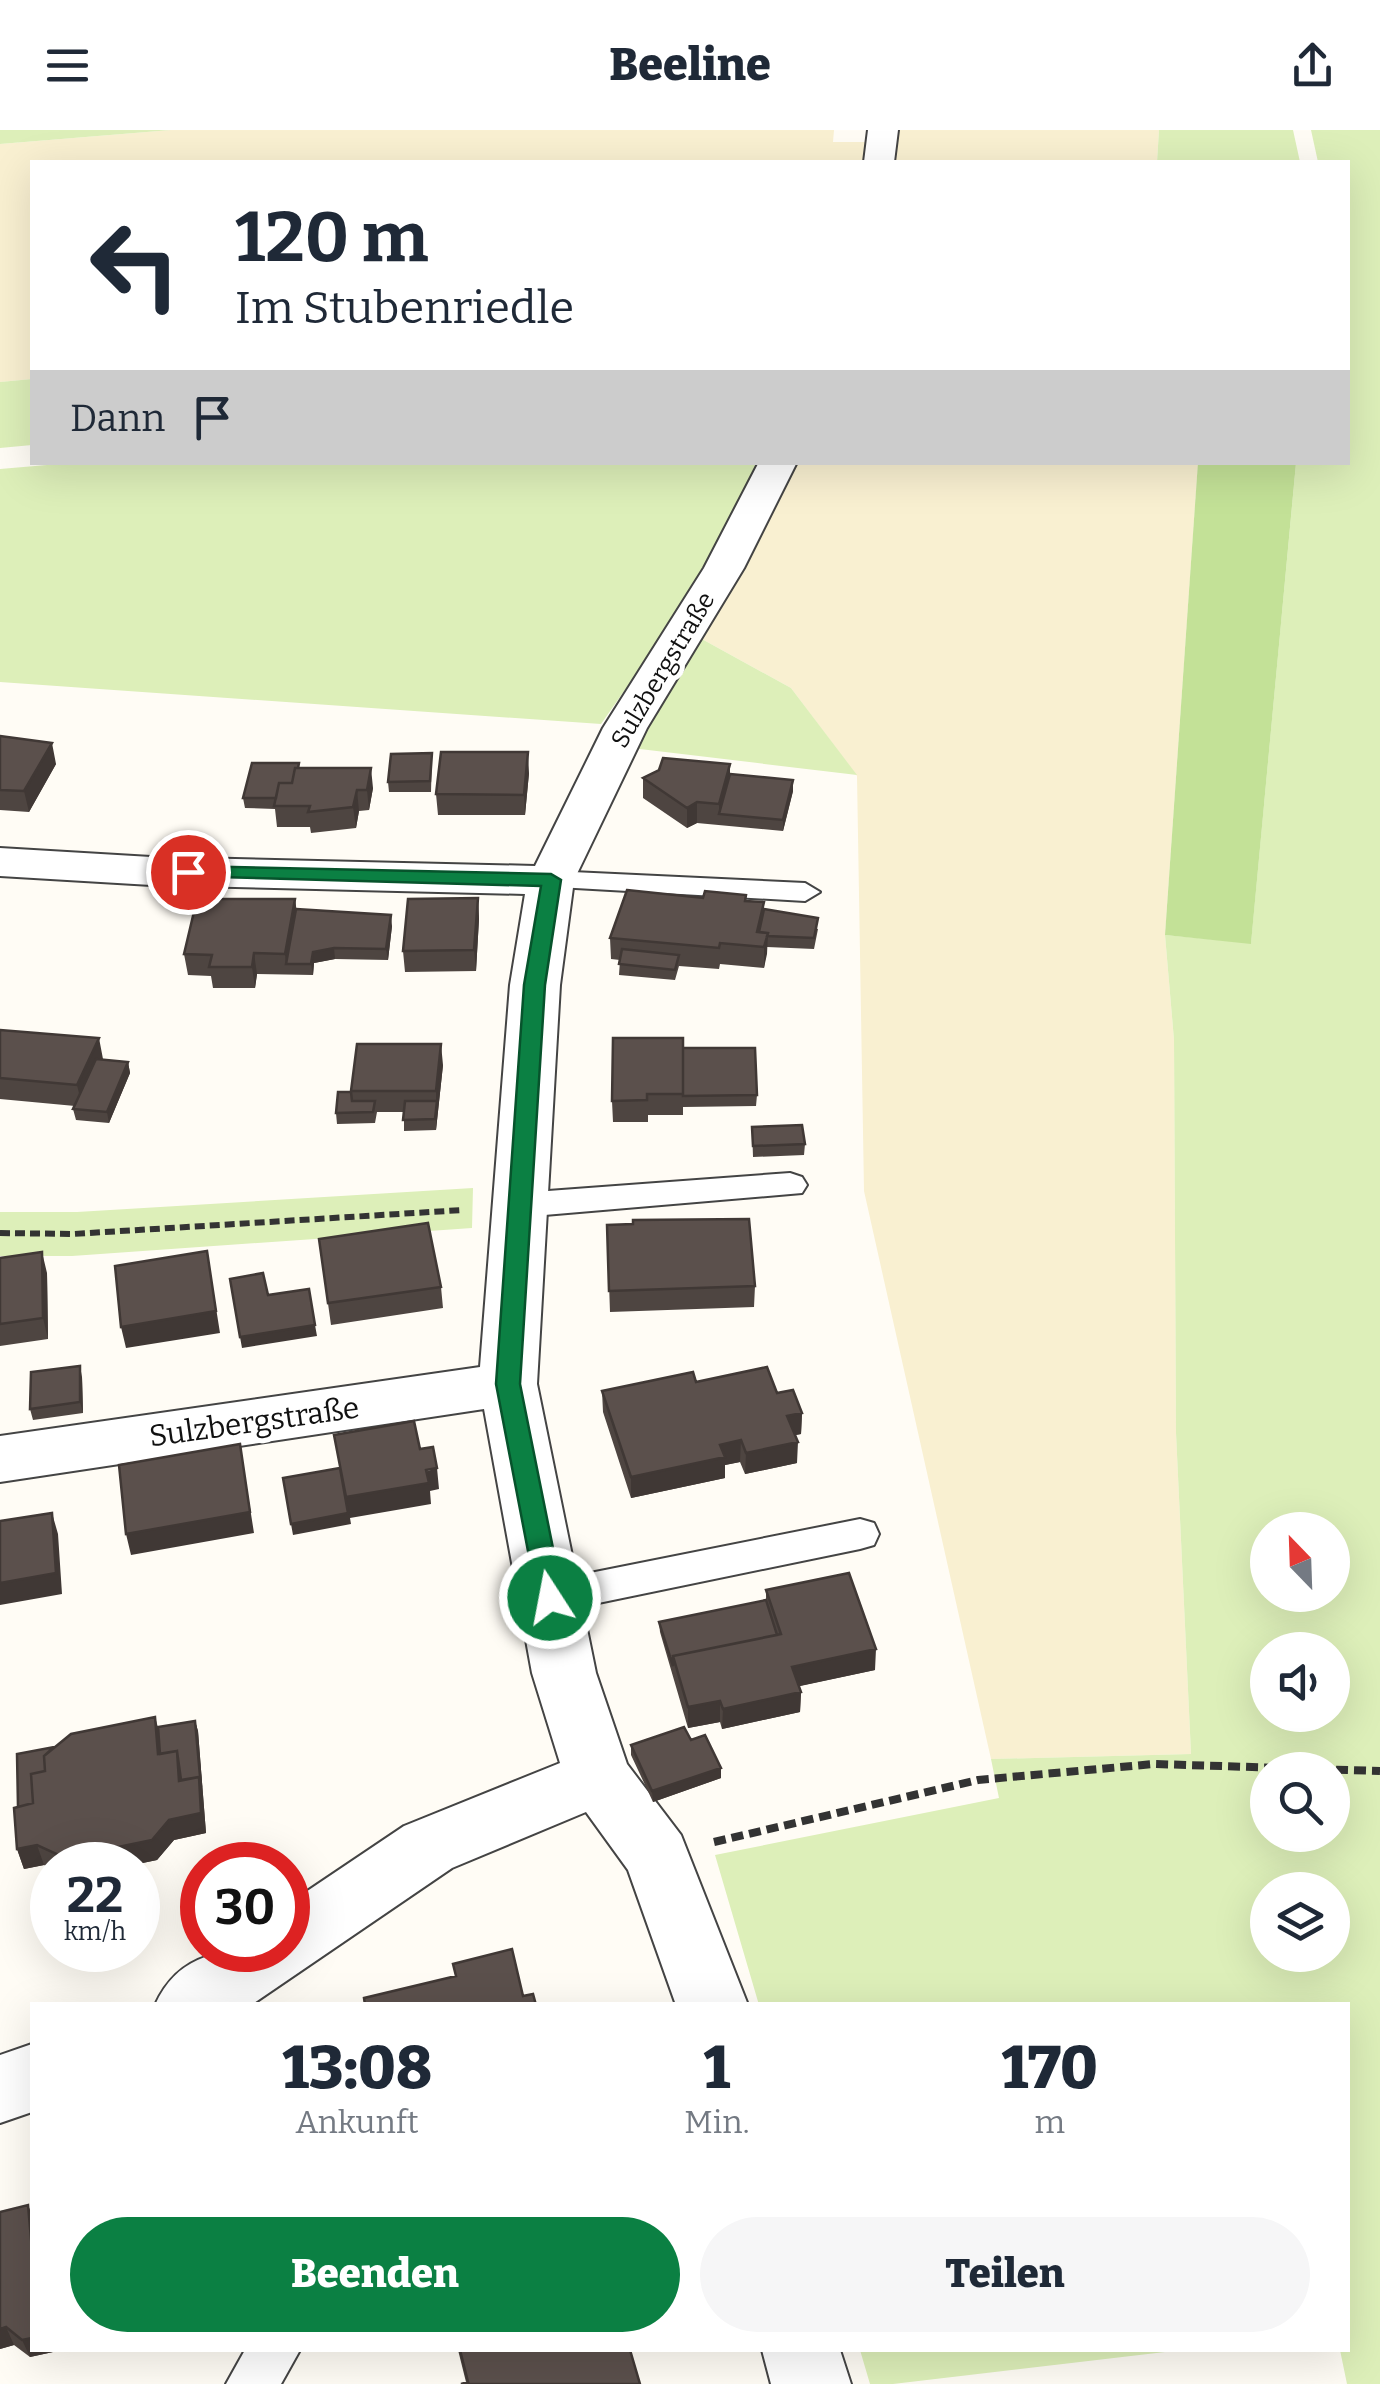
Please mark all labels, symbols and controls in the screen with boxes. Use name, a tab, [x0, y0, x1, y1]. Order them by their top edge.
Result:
icon: menu	[40, 38, 95, 93]
text: Beeline	[609, 38, 771, 92]
icon: share	[1285, 38, 1340, 93]
text: 120 m	[235, 196, 428, 280]
icon: left	[70, 200, 200, 330]
text: Im Stubenriedle	[235, 281, 574, 335]
icon: arrive	[185, 390, 240, 445]
text: Dann	[70, 395, 165, 441]
street label: Sulzbergstraße	[605, 587, 721, 753]
pin	[146, 830, 231, 915]
icon: arrive	[161, 845, 216, 900]
street label: Sulzbergstraße	[147, 1389, 361, 1455]
north arrow	[1250, 1512, 1350, 1612]
map controls	[1250, 1512, 1350, 1972]
position arrow	[498, 1546, 602, 1650]
button: sound	[1250, 1632, 1350, 1732]
button: search	[1250, 1752, 1350, 1852]
speed limit sign: 30	[180, 1842, 310, 1972]
text: 22	[67, 1865, 123, 1925]
button: layers	[1250, 1872, 1350, 1972]
text: km/h	[64, 1917, 126, 1947]
text: 13:08	[282, 2032, 432, 2104]
text: 1	[704, 2032, 730, 2104]
text: 170	[1002, 2032, 1098, 2104]
text: Ankunft	[296, 2103, 419, 2141]
text: Min.	[684, 2103, 749, 2141]
text: m	[1034, 2103, 1065, 2141]
button: Beenden	[70, 2217, 680, 2332]
button: Teilen	[700, 2217, 1310, 2332]

